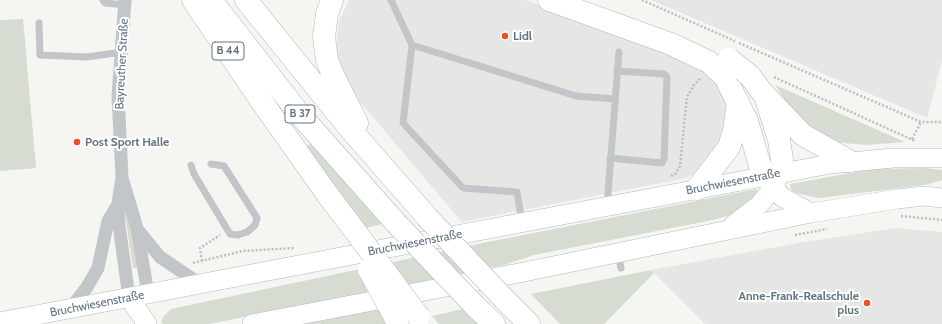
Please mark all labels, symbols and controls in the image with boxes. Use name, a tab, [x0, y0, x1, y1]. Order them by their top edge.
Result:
street label: Bayreuther Straße	[112, 18, 132, 110]
place label: Lidl	[513, 29, 532, 43]
marker: Lidl	[500, 31, 510, 41]
road number: B 44	[212, 42, 244, 60]
road number: B 37	[285, 105, 315, 123]
place label: Post Sport Halle	[85, 135, 169, 149]
marker: Post Sport Halle	[72, 137, 82, 147]
street label: Bruchwiesenstraße	[685, 166, 781, 198]
street label: Bruchwiesenstraße	[367, 227, 463, 259]
street label: Bruchwiesenstraße	[49, 288, 145, 320]
place label: Anne-Frank-Realschule plus	[738, 289, 859, 317]
marker: Anne-Frank-Realschule plus	[862, 298, 872, 308]

